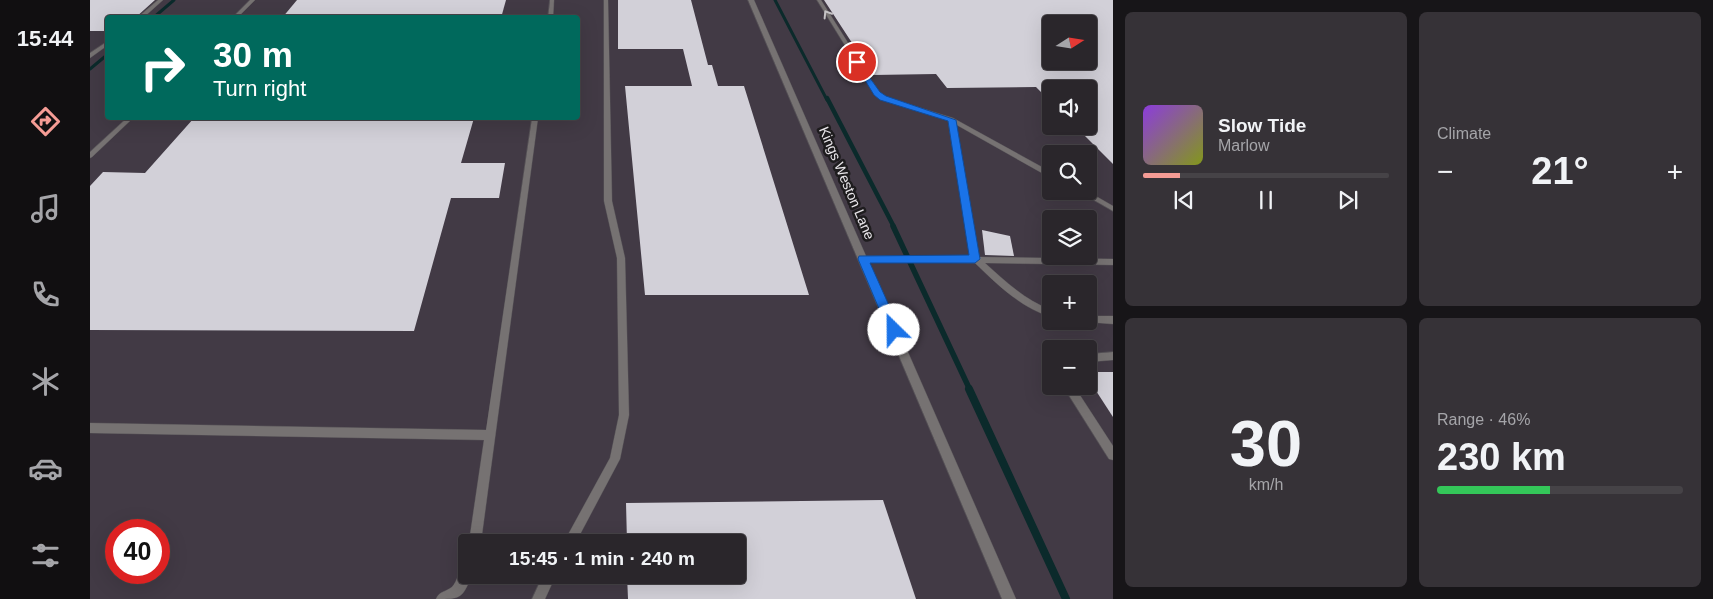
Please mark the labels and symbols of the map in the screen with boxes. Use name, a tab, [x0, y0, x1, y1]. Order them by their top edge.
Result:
one-way arrow	[824, 11, 834, 20]
north arrow	[1042, 15, 1098, 70]
pin	[836, 41, 878, 83]
street label: Kings Weston Lane	[816, 124, 878, 242]
position arrow	[867, 303, 919, 355]
speed limit sign: 40	[105, 519, 170, 584]

